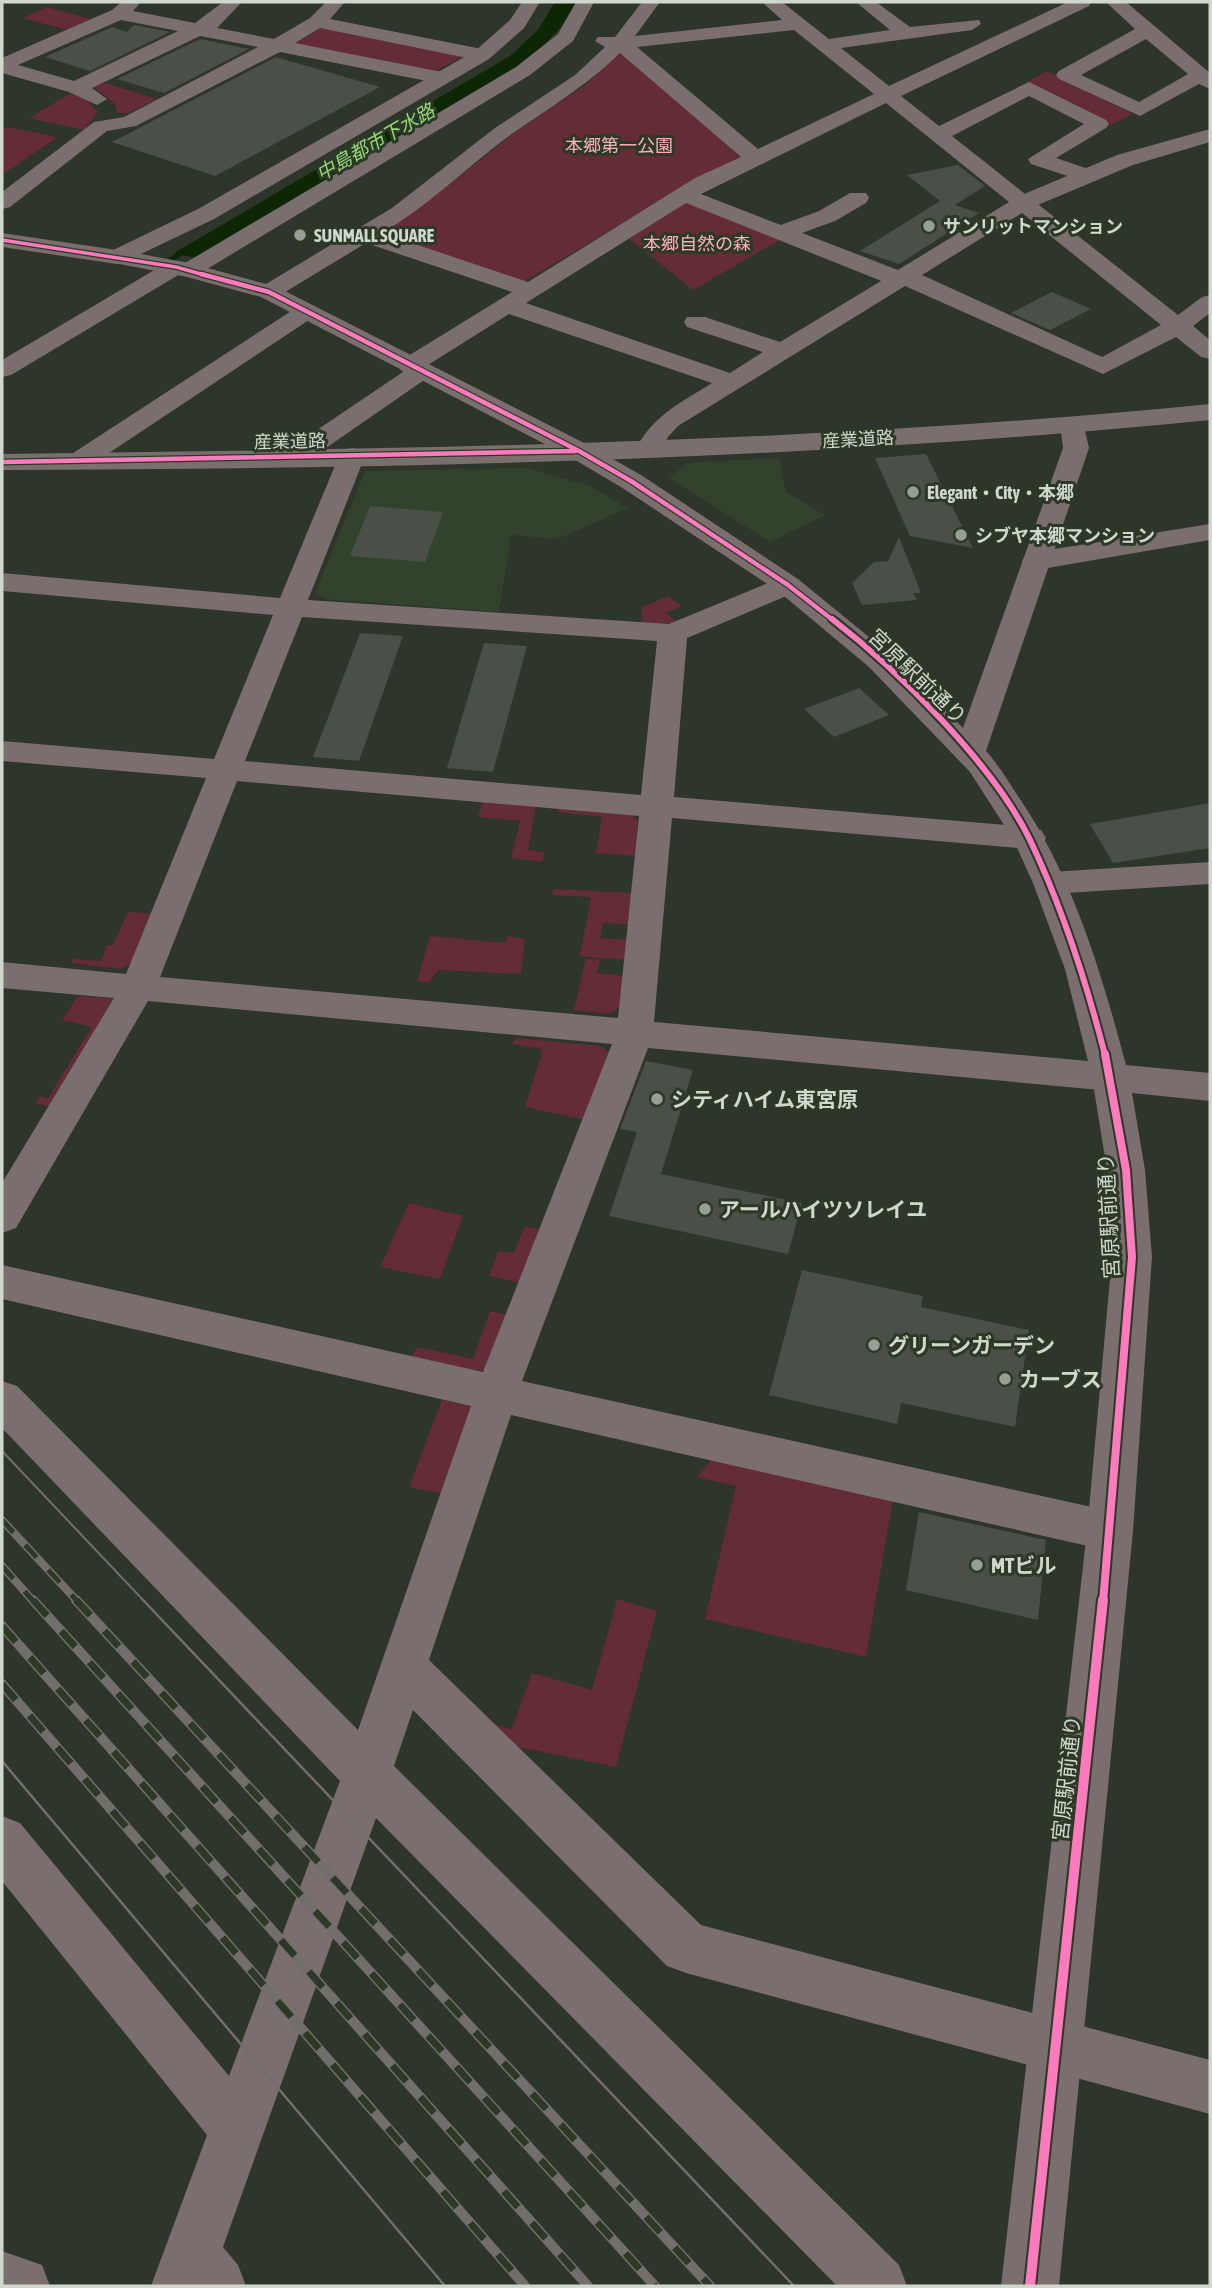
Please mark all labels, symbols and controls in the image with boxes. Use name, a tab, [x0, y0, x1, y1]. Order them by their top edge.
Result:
water label: 中島都市下水路	[312, 98, 440, 185]
park label: 本郷第一公園	[565, 135, 673, 156]
place label: サンリットマンション	[943, 216, 1123, 237]
marker: サンリットマンション	[921, 218, 937, 234]
place label: SUNMALL SQUARE	[314, 225, 435, 246]
marker: SUNMALL SQUARE	[292, 227, 308, 243]
park label: 本郷自然の森	[643, 233, 751, 254]
street label: 産業道路	[821, 427, 895, 451]
street label: 産業道路	[254, 430, 326, 452]
place label: Elegant・City・本郷	[927, 482, 1074, 503]
marker: Elegant・City・本郷	[905, 484, 921, 500]
place label: シブヤ本郷マンション	[975, 525, 1155, 546]
marker: シブヤ本郷マンション	[953, 527, 969, 543]
street label: 宮原駅前通り	[864, 624, 972, 728]
place label: シティハイム東宮原	[671, 1087, 858, 1111]
marker: シティハイム東宮原	[649, 1091, 665, 1107]
street label: 宮原駅前通り	[1093, 1152, 1123, 1280]
place label: アールハイツソレイユ	[719, 1197, 927, 1221]
marker: アールハイツソレイユ	[697, 1201, 713, 1217]
place label: グリーンガーデン	[888, 1333, 1055, 1357]
marker: グリーンガーデン	[866, 1337, 882, 1353]
place label: カーブス	[1019, 1367, 1102, 1391]
marker: カーブス	[997, 1371, 1013, 1387]
place label: MTビル	[991, 1553, 1056, 1577]
marker: MTビル	[969, 1557, 985, 1573]
street label: 宮原駅前通り	[1047, 1714, 1085, 1842]

